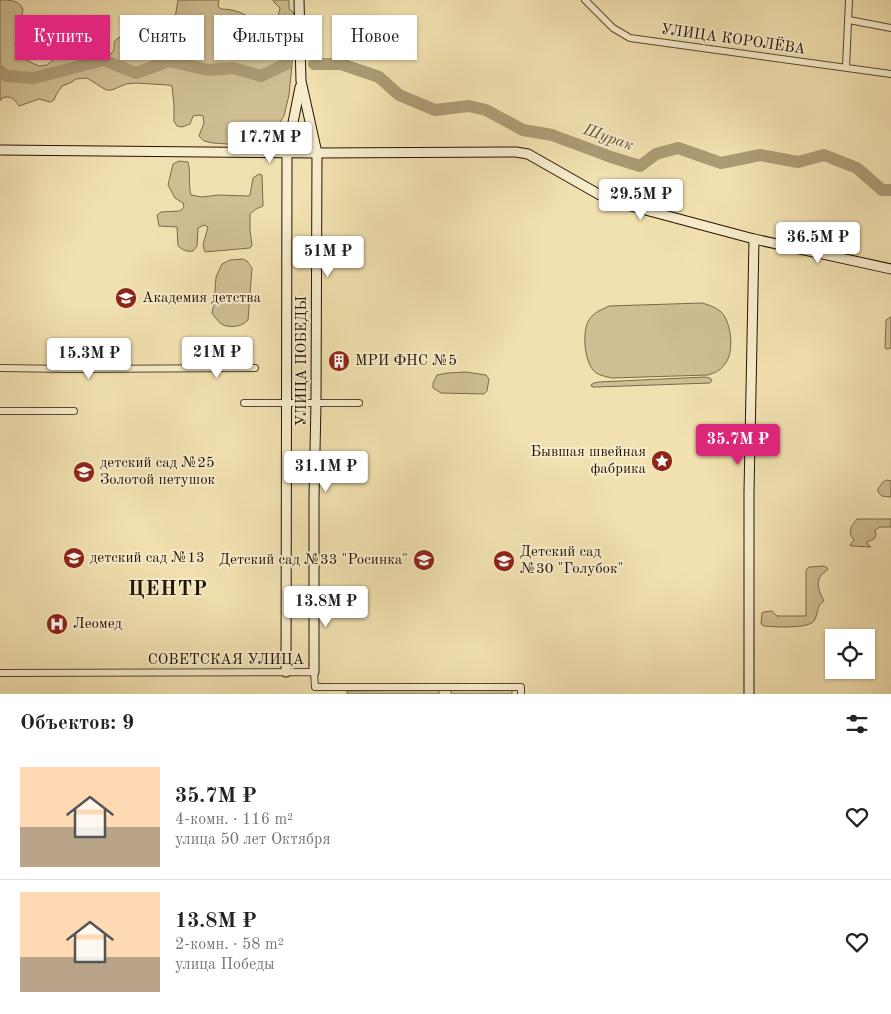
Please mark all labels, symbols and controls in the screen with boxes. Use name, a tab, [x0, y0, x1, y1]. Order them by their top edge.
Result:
chip: Купить	[15, 15, 110, 60]
chip: Снять	[120, 15, 204, 60]
chip: Фильтры	[214, 15, 322, 60]
chip: Новое	[332, 15, 417, 60]
street label: УЛИЦА КОРОЛЁВА	[660, 19, 807, 58]
pin: 17.7M ₽	[224, 121, 316, 164]
water label: Шурак	[580, 122, 635, 154]
text: 17.7M ₽	[239, 130, 301, 146]
pin: 29.5M ₽	[595, 178, 687, 221]
text: 29.5M ₽	[610, 187, 672, 203]
pin: 36.5M ₽	[772, 222, 864, 264]
text: 36.5M ₽	[787, 230, 849, 246]
pin: 51M ₽	[293, 236, 363, 278]
text: 51M ₽	[304, 244, 352, 260]
school or university icon: Академия детства	[114, 286, 138, 310]
place label: Академия детства	[142, 291, 262, 306]
street label: УЛИЦА ПОБЕДЫ	[295, 296, 310, 426]
pin: 21M ₽	[182, 336, 252, 379]
pin: 15.3M ₽	[43, 338, 135, 380]
text: 21M ₽	[193, 345, 241, 361]
text: 15.3M ₽	[58, 346, 120, 362]
building icon: МРИ ФНС №5	[327, 349, 351, 373]
place label: МРИ ФНС №5	[355, 354, 457, 369]
pin: 35.7M ₽	[692, 424, 784, 466]
text: 35.7M ₽	[707, 432, 769, 448]
place label: Бывшая швейная фабрика	[530, 445, 647, 477]
place icon: Бывшая швейная фабрика	[650, 449, 674, 473]
pin: 31.1M ₽	[280, 450, 372, 493]
place label: детский сад №25 Золотой петушок	[100, 456, 216, 488]
text: 31.1M ₽	[295, 459, 357, 475]
school or university icon: детский сад №25 Золотой петушок	[72, 460, 96, 484]
place label: Детский сад №30 "Голубок"	[520, 545, 623, 577]
school or university icon: детский сад №13	[62, 546, 86, 570]
school or university icon: Детский сад №33 "Росинка"	[412, 548, 436, 572]
school or university icon: Детский сад №30 "Голубок"	[492, 549, 516, 573]
place label: детский сад №13	[90, 551, 205, 566]
place label: Детский сад №33 "Росинка"	[219, 553, 408, 568]
district label: ЦЕНТР	[128, 580, 208, 600]
pin: 13.8M ₽	[280, 586, 372, 628]
text: 13.8M ₽	[295, 594, 357, 610]
hospital icon: Леомед	[45, 612, 69, 636]
place label: Леомед	[73, 617, 123, 632]
map controls	[825, 629, 875, 679]
button: locate	[825, 629, 875, 679]
street label: СОВЕТСКАЯ УЛИЦА	[148, 653, 305, 668]
icon: filters	[843, 710, 871, 738]
text: Объектов: 9	[20, 713, 134, 734]
text: 35.7M ₽	[175, 786, 257, 807]
icon: home	[60, 787, 120, 847]
icon: heart	[843, 803, 871, 831]
text: 4-комн. · 116 m²	[175, 812, 293, 828]
text: улица 50 лет Октября	[175, 832, 331, 848]
text: 13.8M ₽	[175, 911, 257, 932]
icon: home	[60, 912, 120, 972]
icon: heart	[843, 928, 871, 956]
text: 2-комн. · 58 m²	[175, 937, 284, 953]
text: улица Победы	[175, 957, 275, 973]

